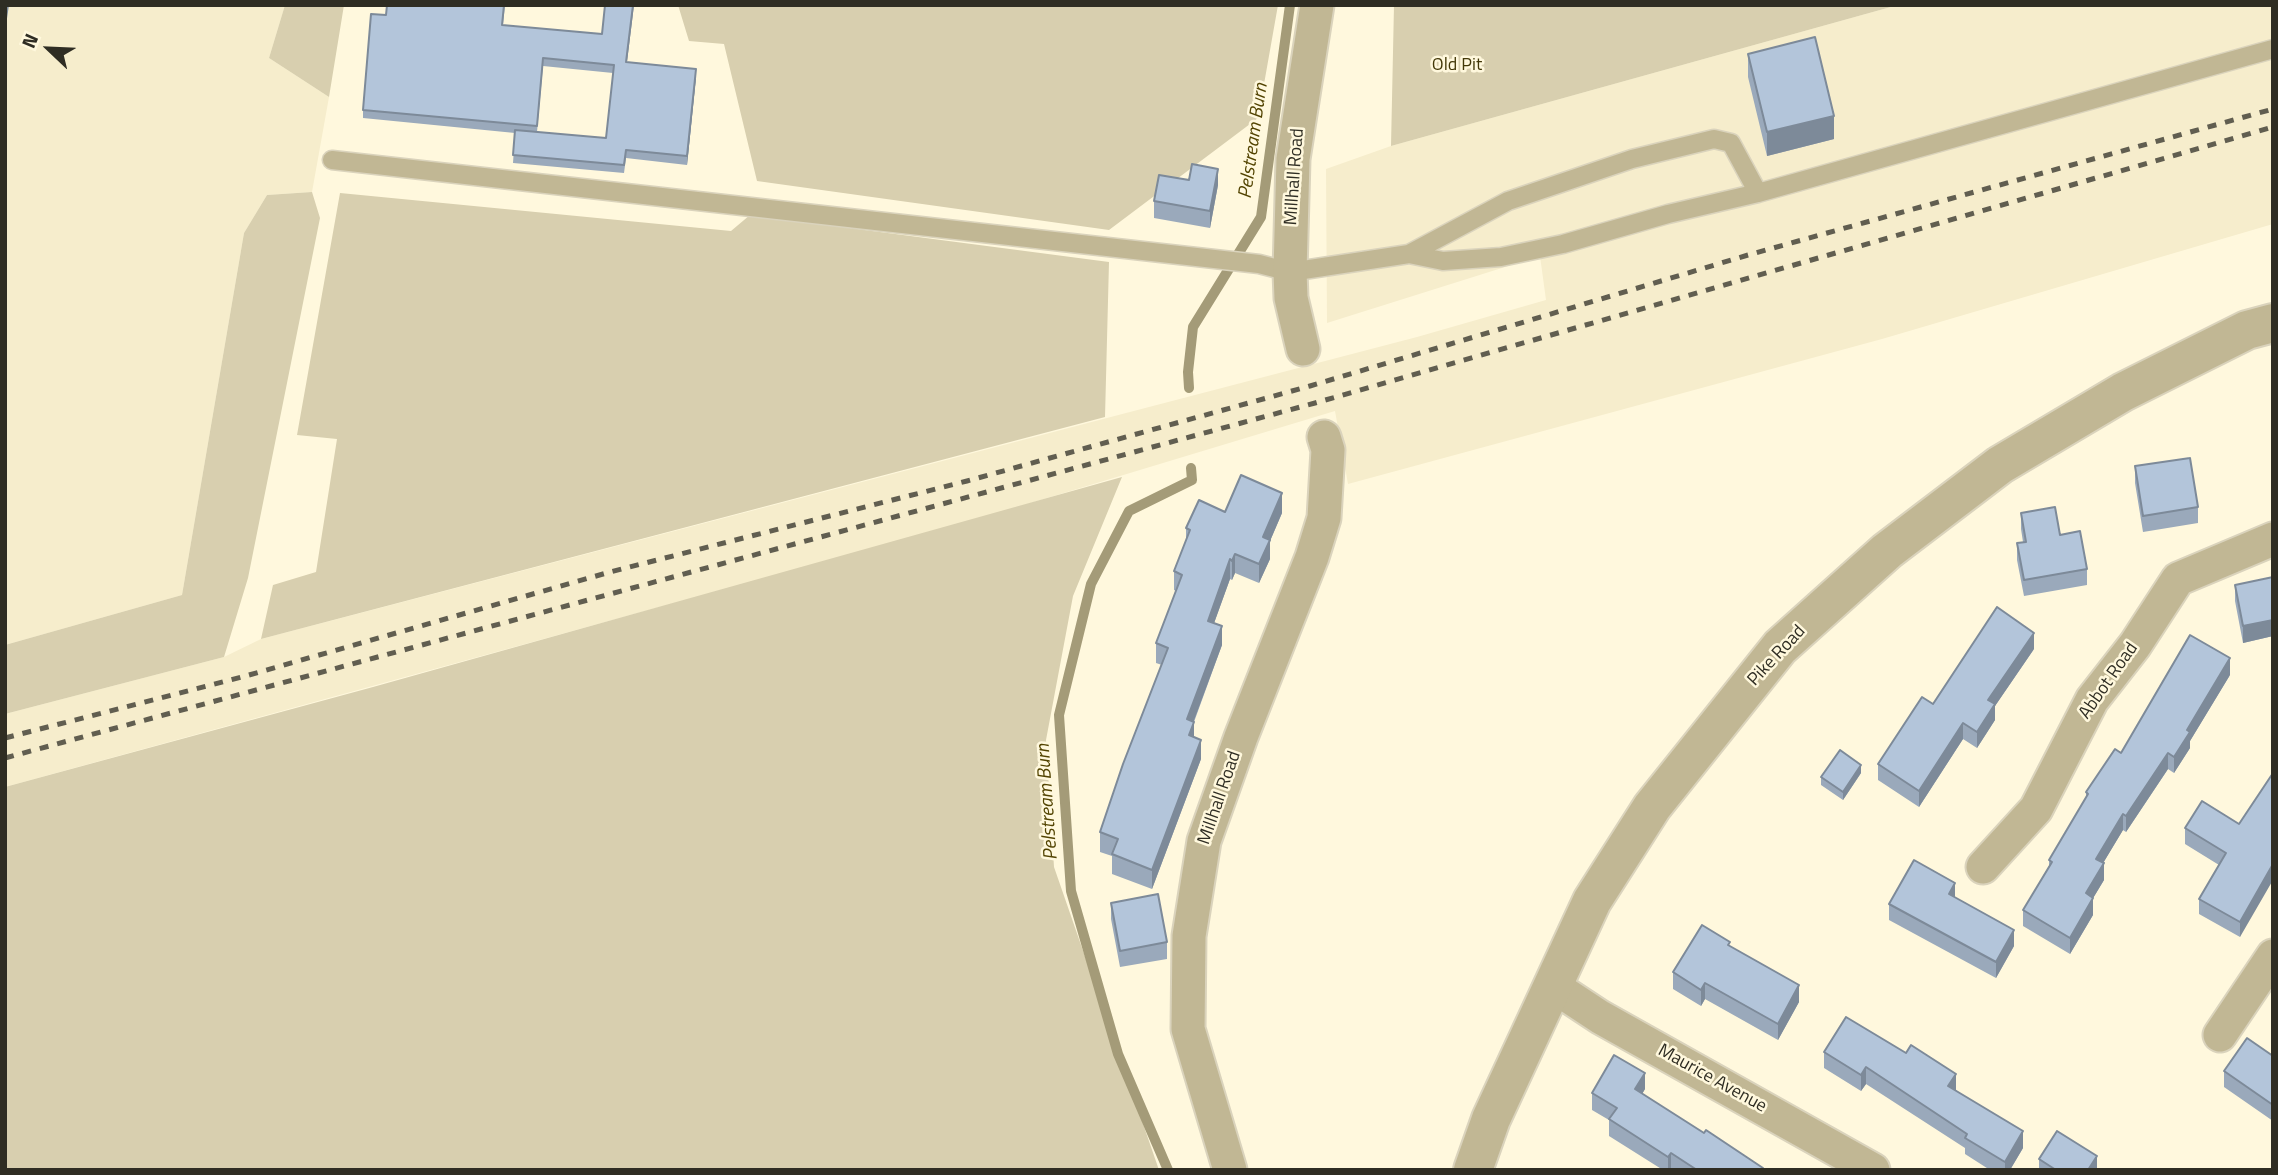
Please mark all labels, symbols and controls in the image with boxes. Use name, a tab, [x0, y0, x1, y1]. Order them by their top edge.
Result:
north arrow	[14, 14, 84, 84]
text: N	[13, 29, 45, 52]
park label: Old Pit	[1432, 55, 1482, 77]
water label: Pelstream Burn	[1235, 82, 1273, 200]
street label: Millhall Road	[1281, 128, 1309, 226]
street label: Pike Road	[1744, 621, 1810, 691]
street label: Abbot Road	[2075, 639, 2143, 723]
water label: Pelstream Burn	[1033, 743, 1063, 861]
street label: Millhall Road	[1194, 748, 1246, 848]
street label: Maurice Avenue	[1654, 1040, 1770, 1118]

